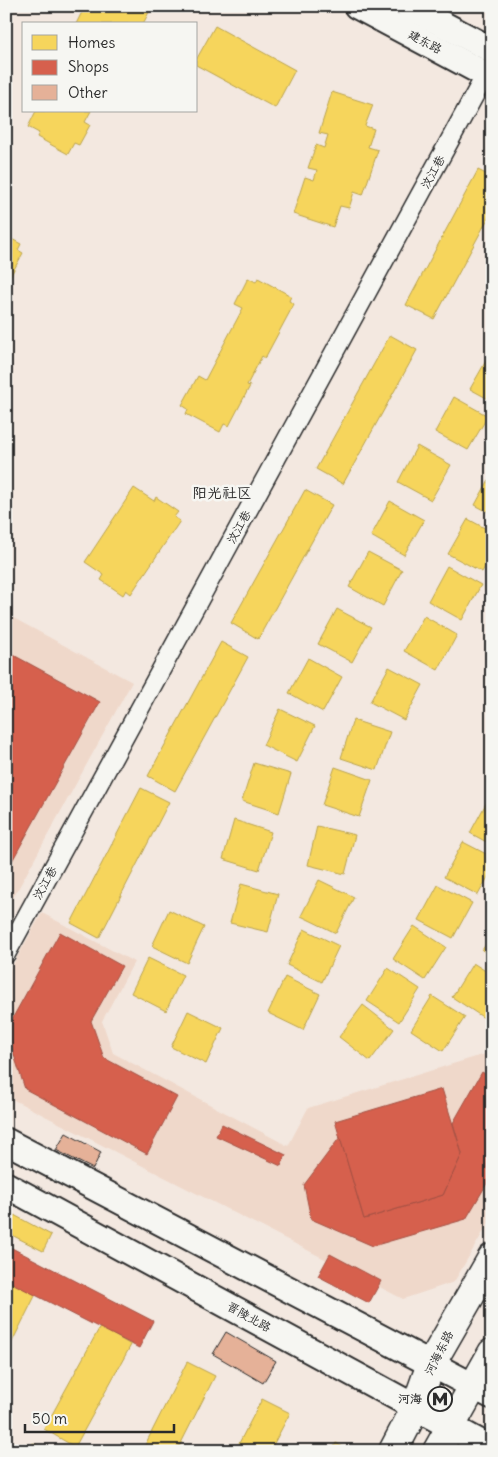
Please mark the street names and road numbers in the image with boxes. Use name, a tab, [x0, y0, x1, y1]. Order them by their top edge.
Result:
street label: 建东路	[406, 26, 445, 57]
street label: 汶江巷	[417, 152, 448, 191]
street label: 汶江巷	[223, 507, 254, 546]
street label: 汶江巷	[29, 863, 60, 902]
street label: 晋陵北路	[225, 1298, 274, 1335]
street label: 河海东路	[421, 1328, 456, 1378]

